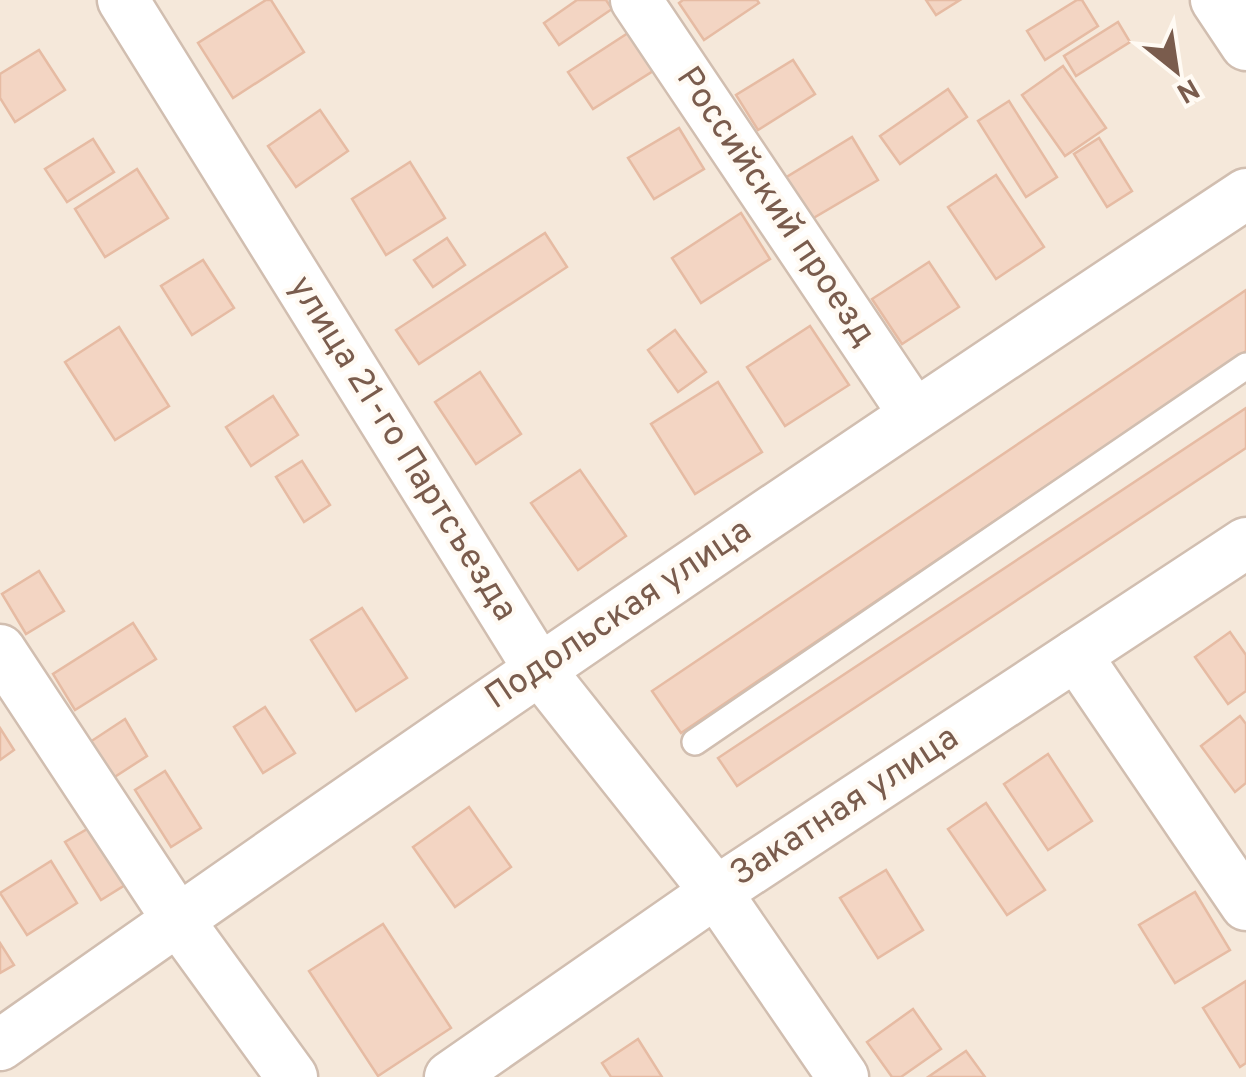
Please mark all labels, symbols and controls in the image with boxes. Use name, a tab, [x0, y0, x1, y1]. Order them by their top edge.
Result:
north arrow	[1126, 20, 1226, 120]
street label: Российский проезд	[665, 59, 885, 355]
text: N	[1169, 68, 1205, 110]
street label: улица 21-го Партсъезда	[278, 268, 526, 630]
street label: Подольская улица	[478, 510, 760, 720]
street label: Закатная улица	[723, 717, 967, 897]

